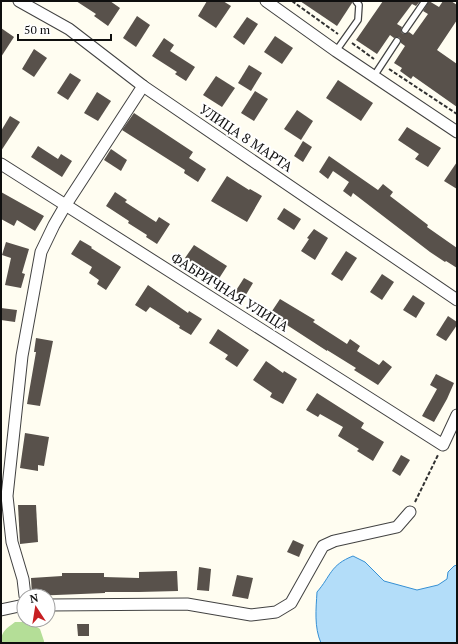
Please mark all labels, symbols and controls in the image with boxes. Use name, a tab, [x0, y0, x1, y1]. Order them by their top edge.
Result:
scale bar	[18, 16, 111, 42]
text: 50 m	[24, 22, 51, 37]
street label: УЛИЦА 8 МАРТА	[196, 99, 297, 176]
street label: ФАБРИЧНАЯ УЛИЦА	[168, 248, 293, 336]
north arrow	[16, 588, 56, 628]
text: N	[28, 590, 40, 606]

